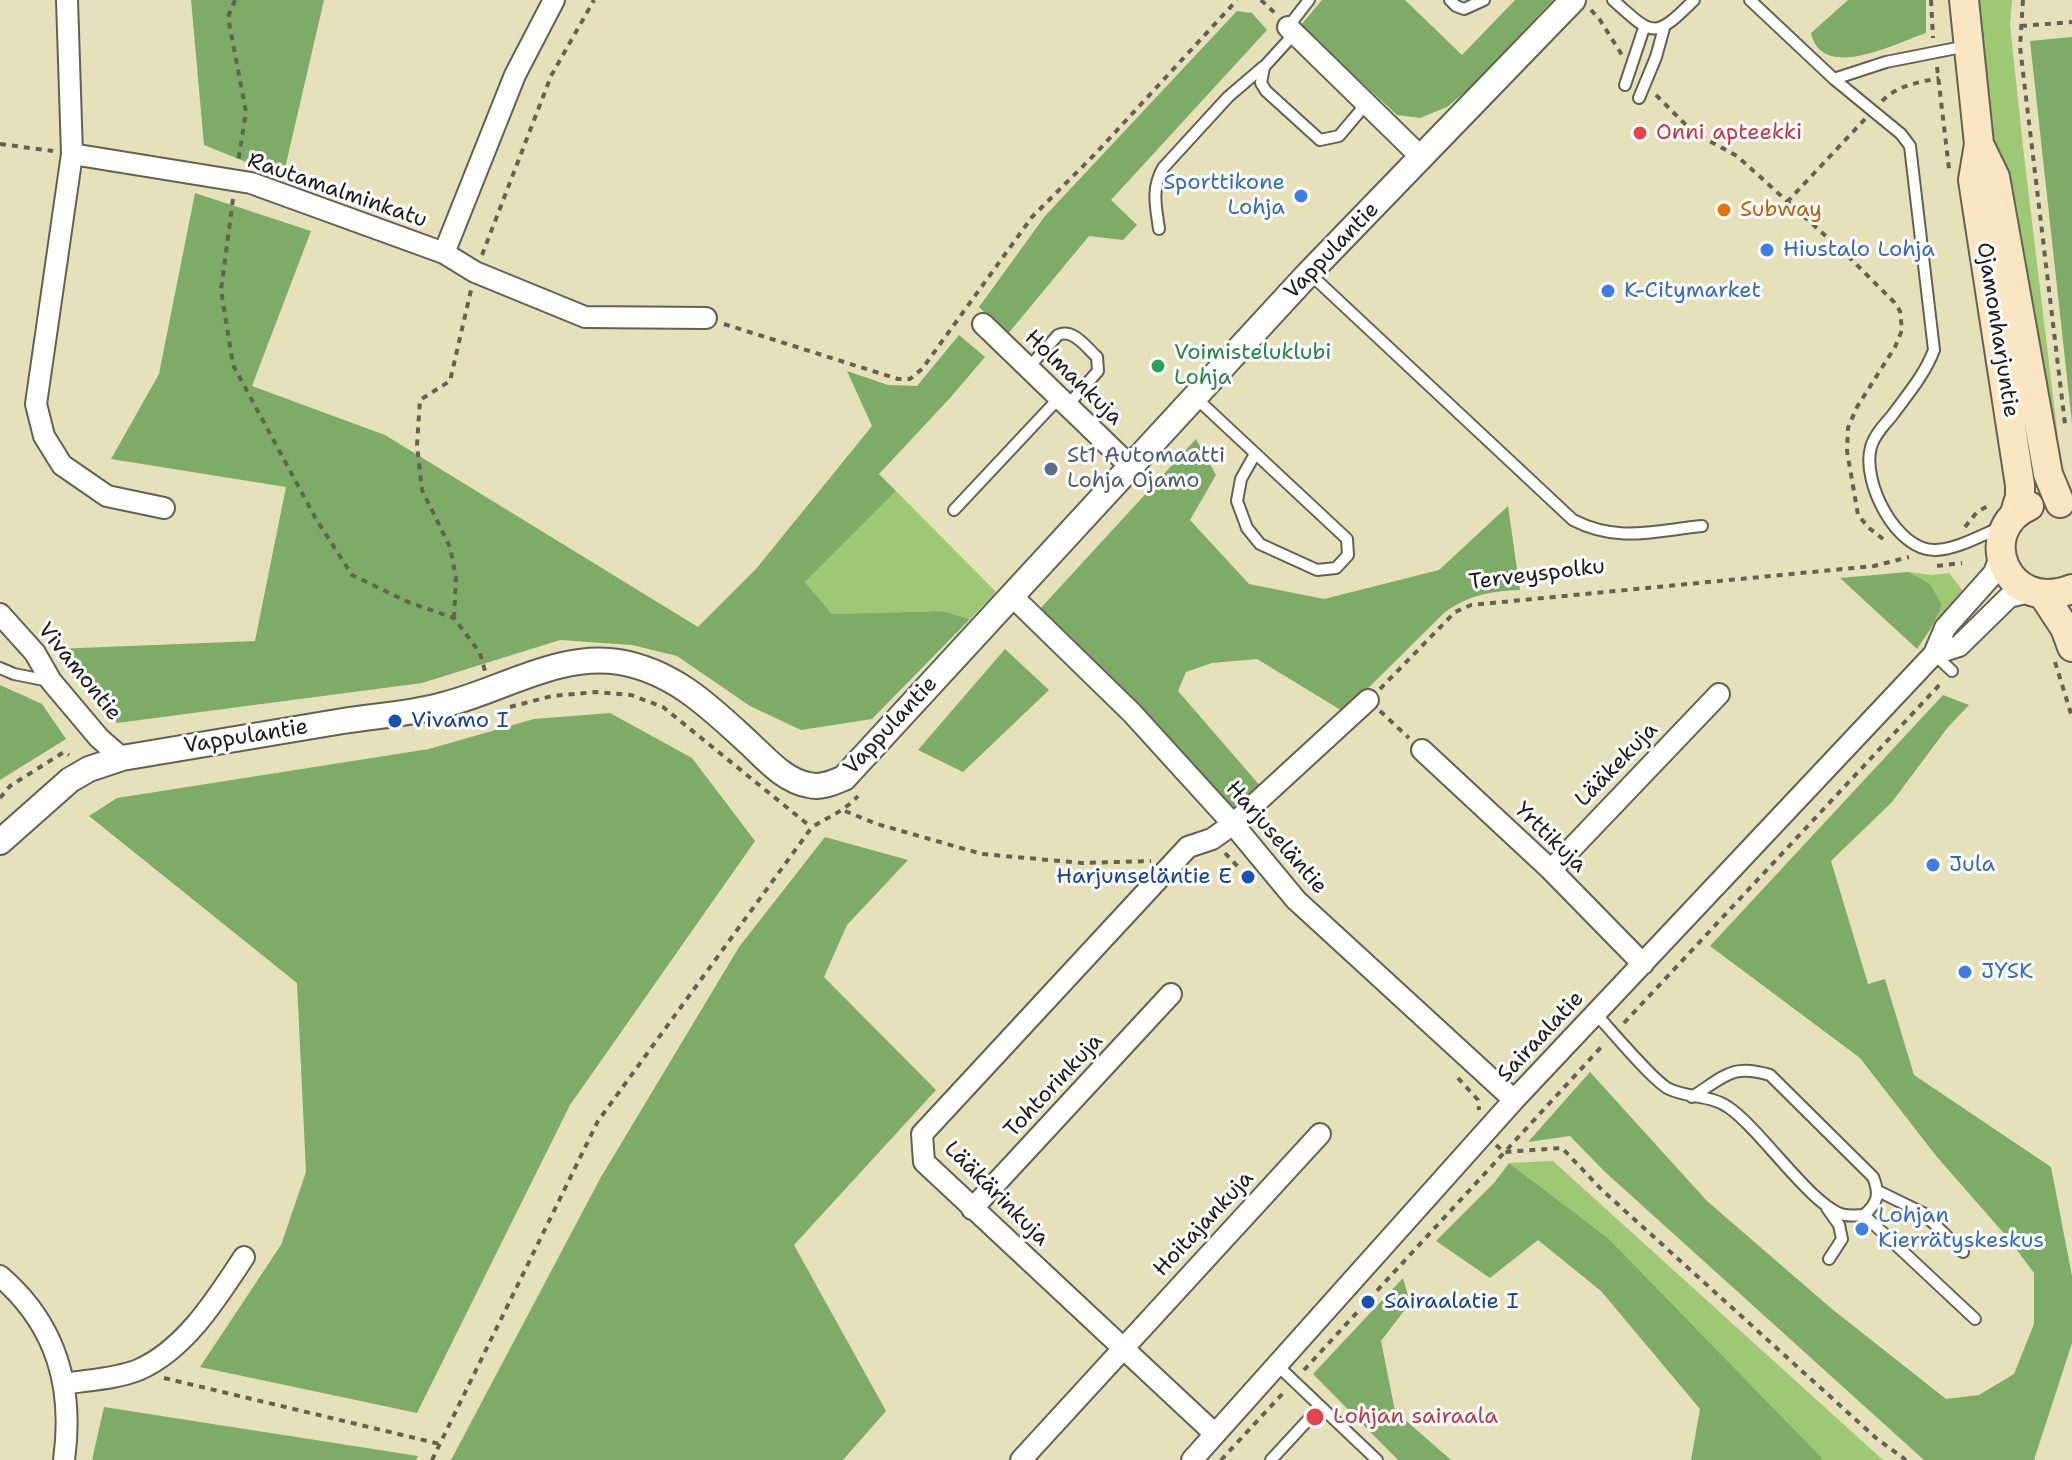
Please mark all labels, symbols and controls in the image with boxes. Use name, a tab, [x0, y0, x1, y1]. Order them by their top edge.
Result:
place label: Onni apteekki	[1656, 120, 1802, 146]
marker: Onni apteekki	[1631, 124, 1649, 142]
street label: Rautamalminkatu	[244, 148, 430, 234]
place label: Sporttikone Lohja	[1163, 170, 1285, 222]
marker: Sporttikone Lohja	[1292, 187, 1310, 205]
street label: Vappulantie	[1279, 197, 1385, 305]
place label: Subway	[1740, 197, 1822, 223]
marker: Subway	[1715, 201, 1733, 219]
place label: Hiustalo Lohja	[1783, 237, 1935, 263]
marker: Hiustalo Lohja	[1758, 241, 1776, 259]
street label: Ojamonharjuntie	[1970, 241, 2024, 419]
place label: K-Citymarket	[1624, 278, 1761, 304]
marker: K-Citymarket	[1599, 282, 1617, 300]
street label: Holmankuja	[1019, 325, 1127, 431]
place label: Voimisteluklubi Lohja	[1174, 340, 1331, 392]
marker: Voimisteluklubi Lohja	[1149, 357, 1167, 375]
place label: St1 Automaatti Lohja Ojamo	[1067, 443, 1225, 494]
marker: St1 Automaatti Lohja Ojamo	[1042, 460, 1060, 478]
street label: Terveyspolku	[1467, 554, 1607, 596]
street label: Vivamontie	[31, 618, 127, 726]
street label: Vappulantie	[839, 671, 943, 781]
place label: Vivamo I	[411, 708, 509, 734]
marker: Vivamo I	[386, 712, 404, 730]
street label: Vappulantie	[182, 714, 310, 760]
street label: Lääkekuja	[1570, 717, 1664, 813]
street label: Harjuseläntie	[1220, 776, 1332, 900]
street label: Yrttikuja	[1509, 797, 1591, 879]
place label: Jula	[1949, 852, 1995, 878]
marker: Jula	[1924, 856, 1942, 874]
place label: Harjunseläntie E	[1056, 864, 1232, 890]
marker: Harjunseläntie E	[1239, 868, 1257, 886]
place label: JYSK	[1981, 959, 2033, 985]
marker: JYSK	[1956, 963, 1974, 981]
street label: Sairaalatie	[1492, 986, 1590, 1088]
street label: Tohtorinkuja	[999, 1028, 1109, 1144]
street label: Lääkärinkuja	[938, 1136, 1054, 1252]
street label: Hoitajankuja	[1148, 1166, 1260, 1282]
place label: Lohjan Kierrätyskeskus	[1878, 1203, 2044, 1254]
marker: Lohjan Kierrätyskeskus	[1853, 1220, 1871, 1238]
place label: Sairaalatie I	[1384, 1289, 1519, 1315]
marker: Sairaalatie I	[1359, 1293, 1377, 1311]
place label: Lohjan sairaala	[1333, 1404, 1498, 1430]
marker: Lohjan sairaala	[1304, 1406, 1326, 1428]

